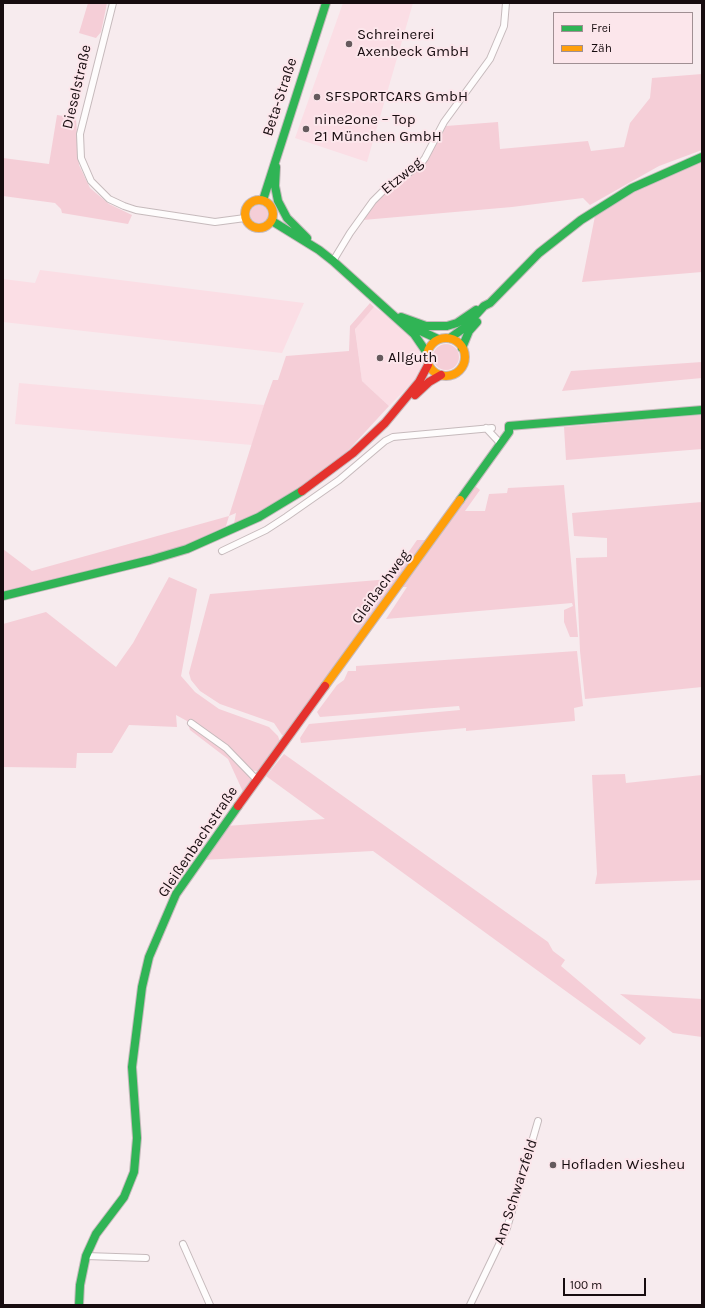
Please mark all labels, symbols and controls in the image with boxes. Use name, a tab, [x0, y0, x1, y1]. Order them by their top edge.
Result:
legend	[553, 12, 693, 64]
text: Frei	[591, 21, 611, 35]
place label: Schreinerei Axenbeck GmbH	[357, 26, 469, 61]
marker: Schreinerei Axenbeck GmbH	[344, 39, 354, 49]
text: Zäh	[591, 41, 612, 55]
street label: Dieselstraße	[59, 43, 95, 131]
street label: Beta-Straße	[259, 55, 301, 139]
place label: SFSPORTCARS GmbH	[325, 88, 468, 106]
marker: SFSPORTCARS GmbH	[312, 92, 322, 102]
place label: nine2one – Top 21 München GmbH	[314, 111, 442, 146]
marker: nine2one – Top 21 München GmbH	[301, 124, 311, 134]
street label: Etzweg	[378, 154, 426, 198]
place label: Allguth	[388, 349, 437, 367]
marker: Allguth	[375, 353, 385, 363]
street label: Gleißachweg	[348, 546, 414, 628]
street label: Gleißenbachstraße	[154, 783, 242, 901]
street label: Am Schwarzfeld	[490, 1137, 542, 1247]
place label: Hofladen Wiesheu	[561, 1156, 685, 1174]
marker: Hofladen Wiesheu	[548, 1160, 558, 1170]
scale bar	[565, 1270, 648, 1296]
text: 100 m	[570, 1278, 602, 1292]

